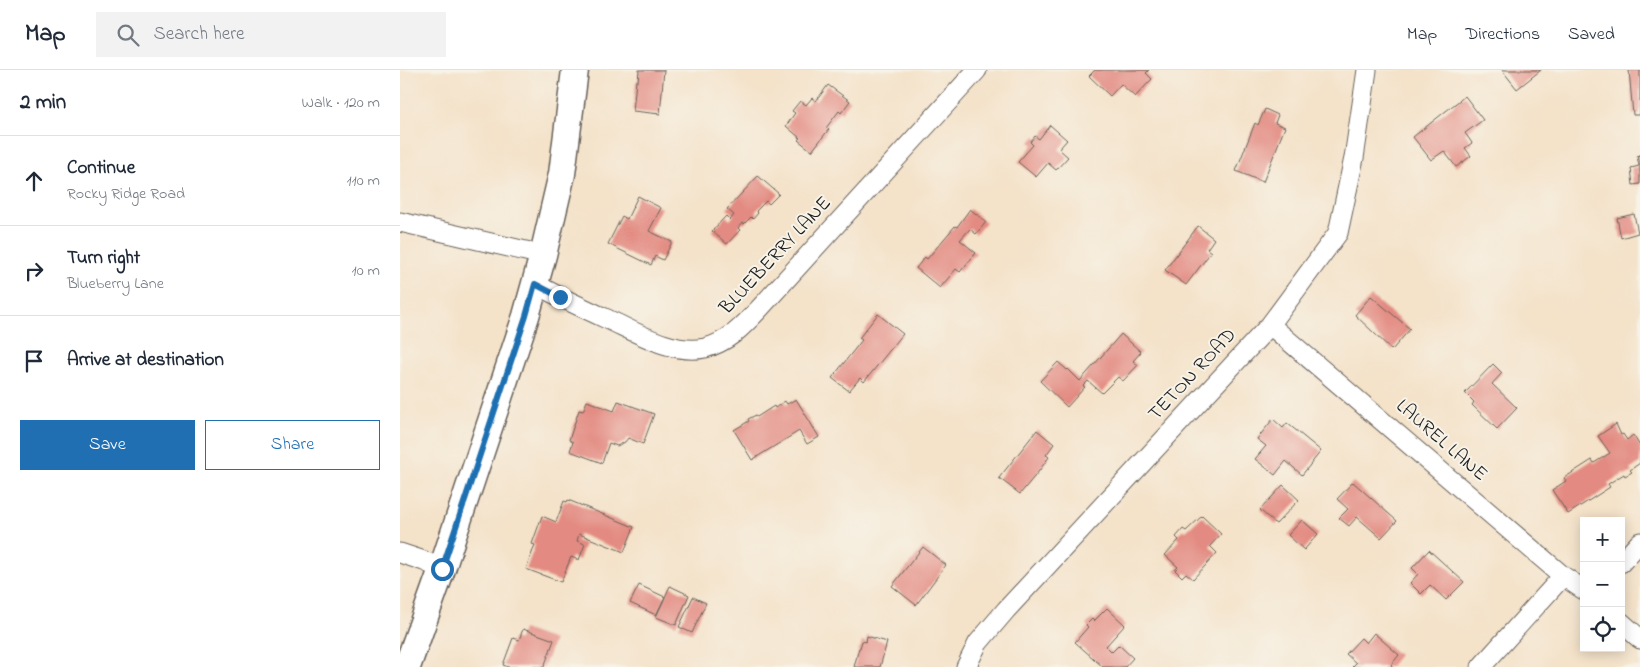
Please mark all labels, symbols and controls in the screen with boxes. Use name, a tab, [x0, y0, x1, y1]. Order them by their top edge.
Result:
search box	[96, 12, 446, 57]
text: Map	[25, 17, 66, 52]
icon: search	[114, 21, 142, 49]
text: Search here	[154, 21, 245, 48]
text: Map	[1407, 22, 1437, 48]
text: Directions	[1465, 22, 1540, 48]
text: Saved	[1568, 22, 1615, 48]
text: 2 min	[20, 88, 66, 118]
text: Walk · 120 m	[301, 91, 380, 115]
text: Continue	[67, 155, 135, 182]
icon: ahead	[20, 167, 48, 195]
text: 110 m	[346, 169, 380, 193]
text: Rocky Ridge Road	[67, 182, 185, 206]
street label: BLUEBERRY LANE	[713, 190, 839, 323]
text: Turn right	[67, 245, 140, 272]
icon: right	[20, 257, 48, 285]
text: 10 m	[352, 259, 380, 283]
text: Blueberry Lane	[67, 272, 164, 296]
route end	[549, 286, 572, 309]
street label: TETON ROAD	[1142, 322, 1244, 428]
icon: arrive	[20, 347, 48, 375]
text: Arrive at destination	[67, 347, 224, 374]
street label: LAUREL LANE	[1389, 393, 1493, 489]
button: Save	[20, 420, 195, 470]
button: Share	[205, 420, 380, 470]
map controls	[1580, 517, 1625, 652]
button: +	[1580, 517, 1625, 562]
route start	[431, 558, 454, 581]
button: −	[1580, 562, 1625, 607]
button: locate	[1580, 607, 1625, 652]

